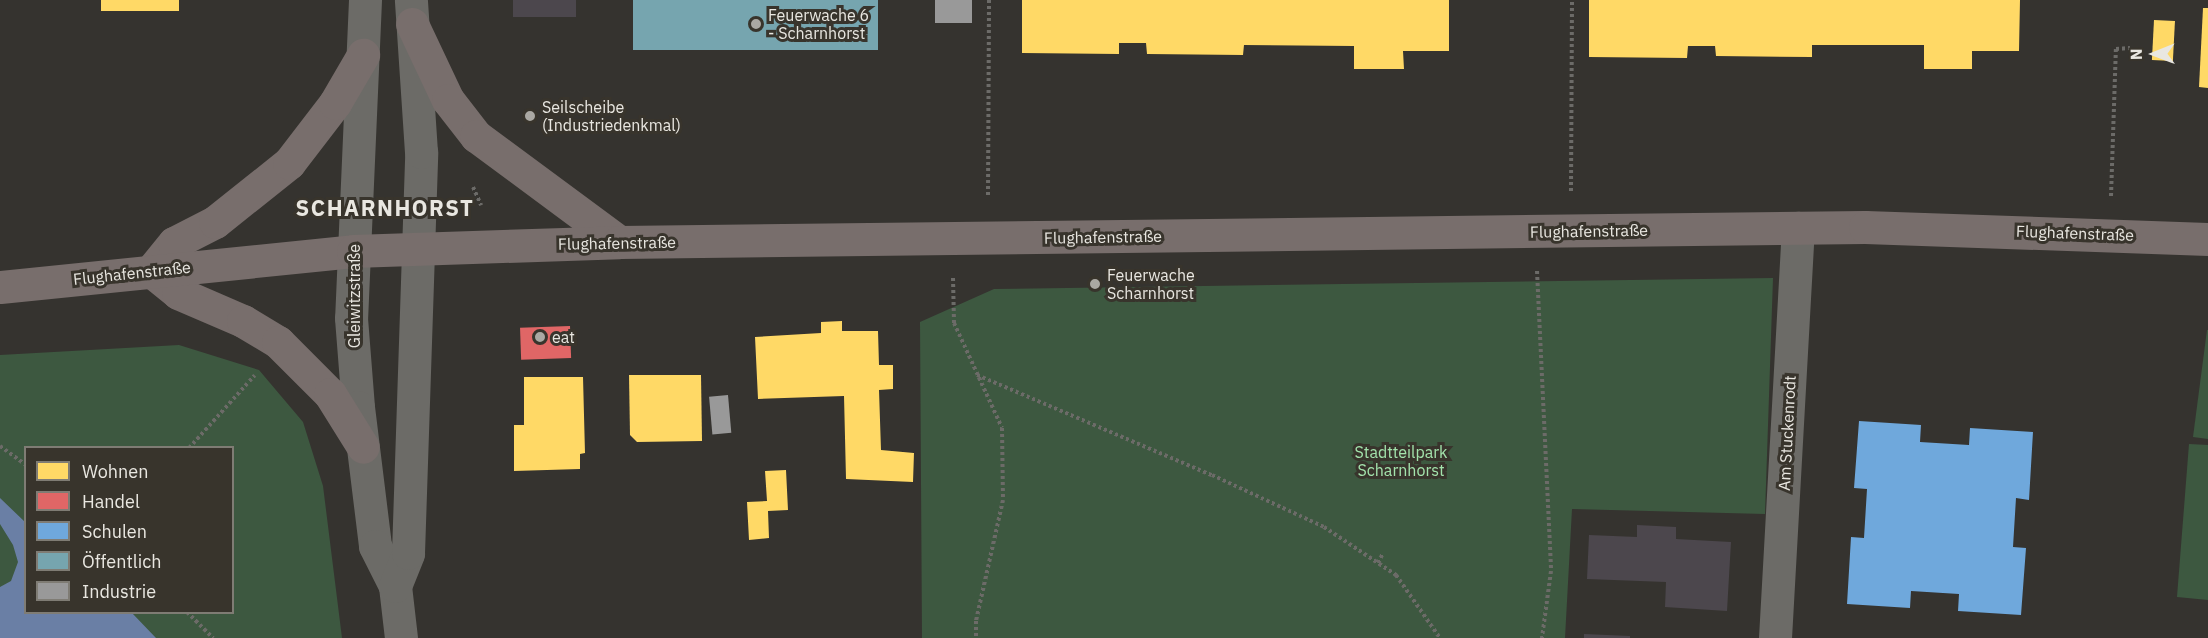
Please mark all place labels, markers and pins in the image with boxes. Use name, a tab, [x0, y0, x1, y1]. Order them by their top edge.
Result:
place label: Feuerwache 6 - Scharnhorst	[768, 5, 869, 43]
marker: Feuerwache 6 - Scharnhorst	[749, 17, 763, 31]
place label: Seilscheibe (Industriedenkmal)	[542, 97, 681, 135]
marker: Seilscheibe (Industriedenkmal)	[523, 109, 537, 123]
place label: Feuerwache Scharnhorst	[1107, 265, 1195, 303]
marker: Feuerwache Scharnhorst	[1088, 277, 1102, 291]
place label: eat	[552, 327, 575, 347]
marker: eat	[533, 330, 547, 344]

